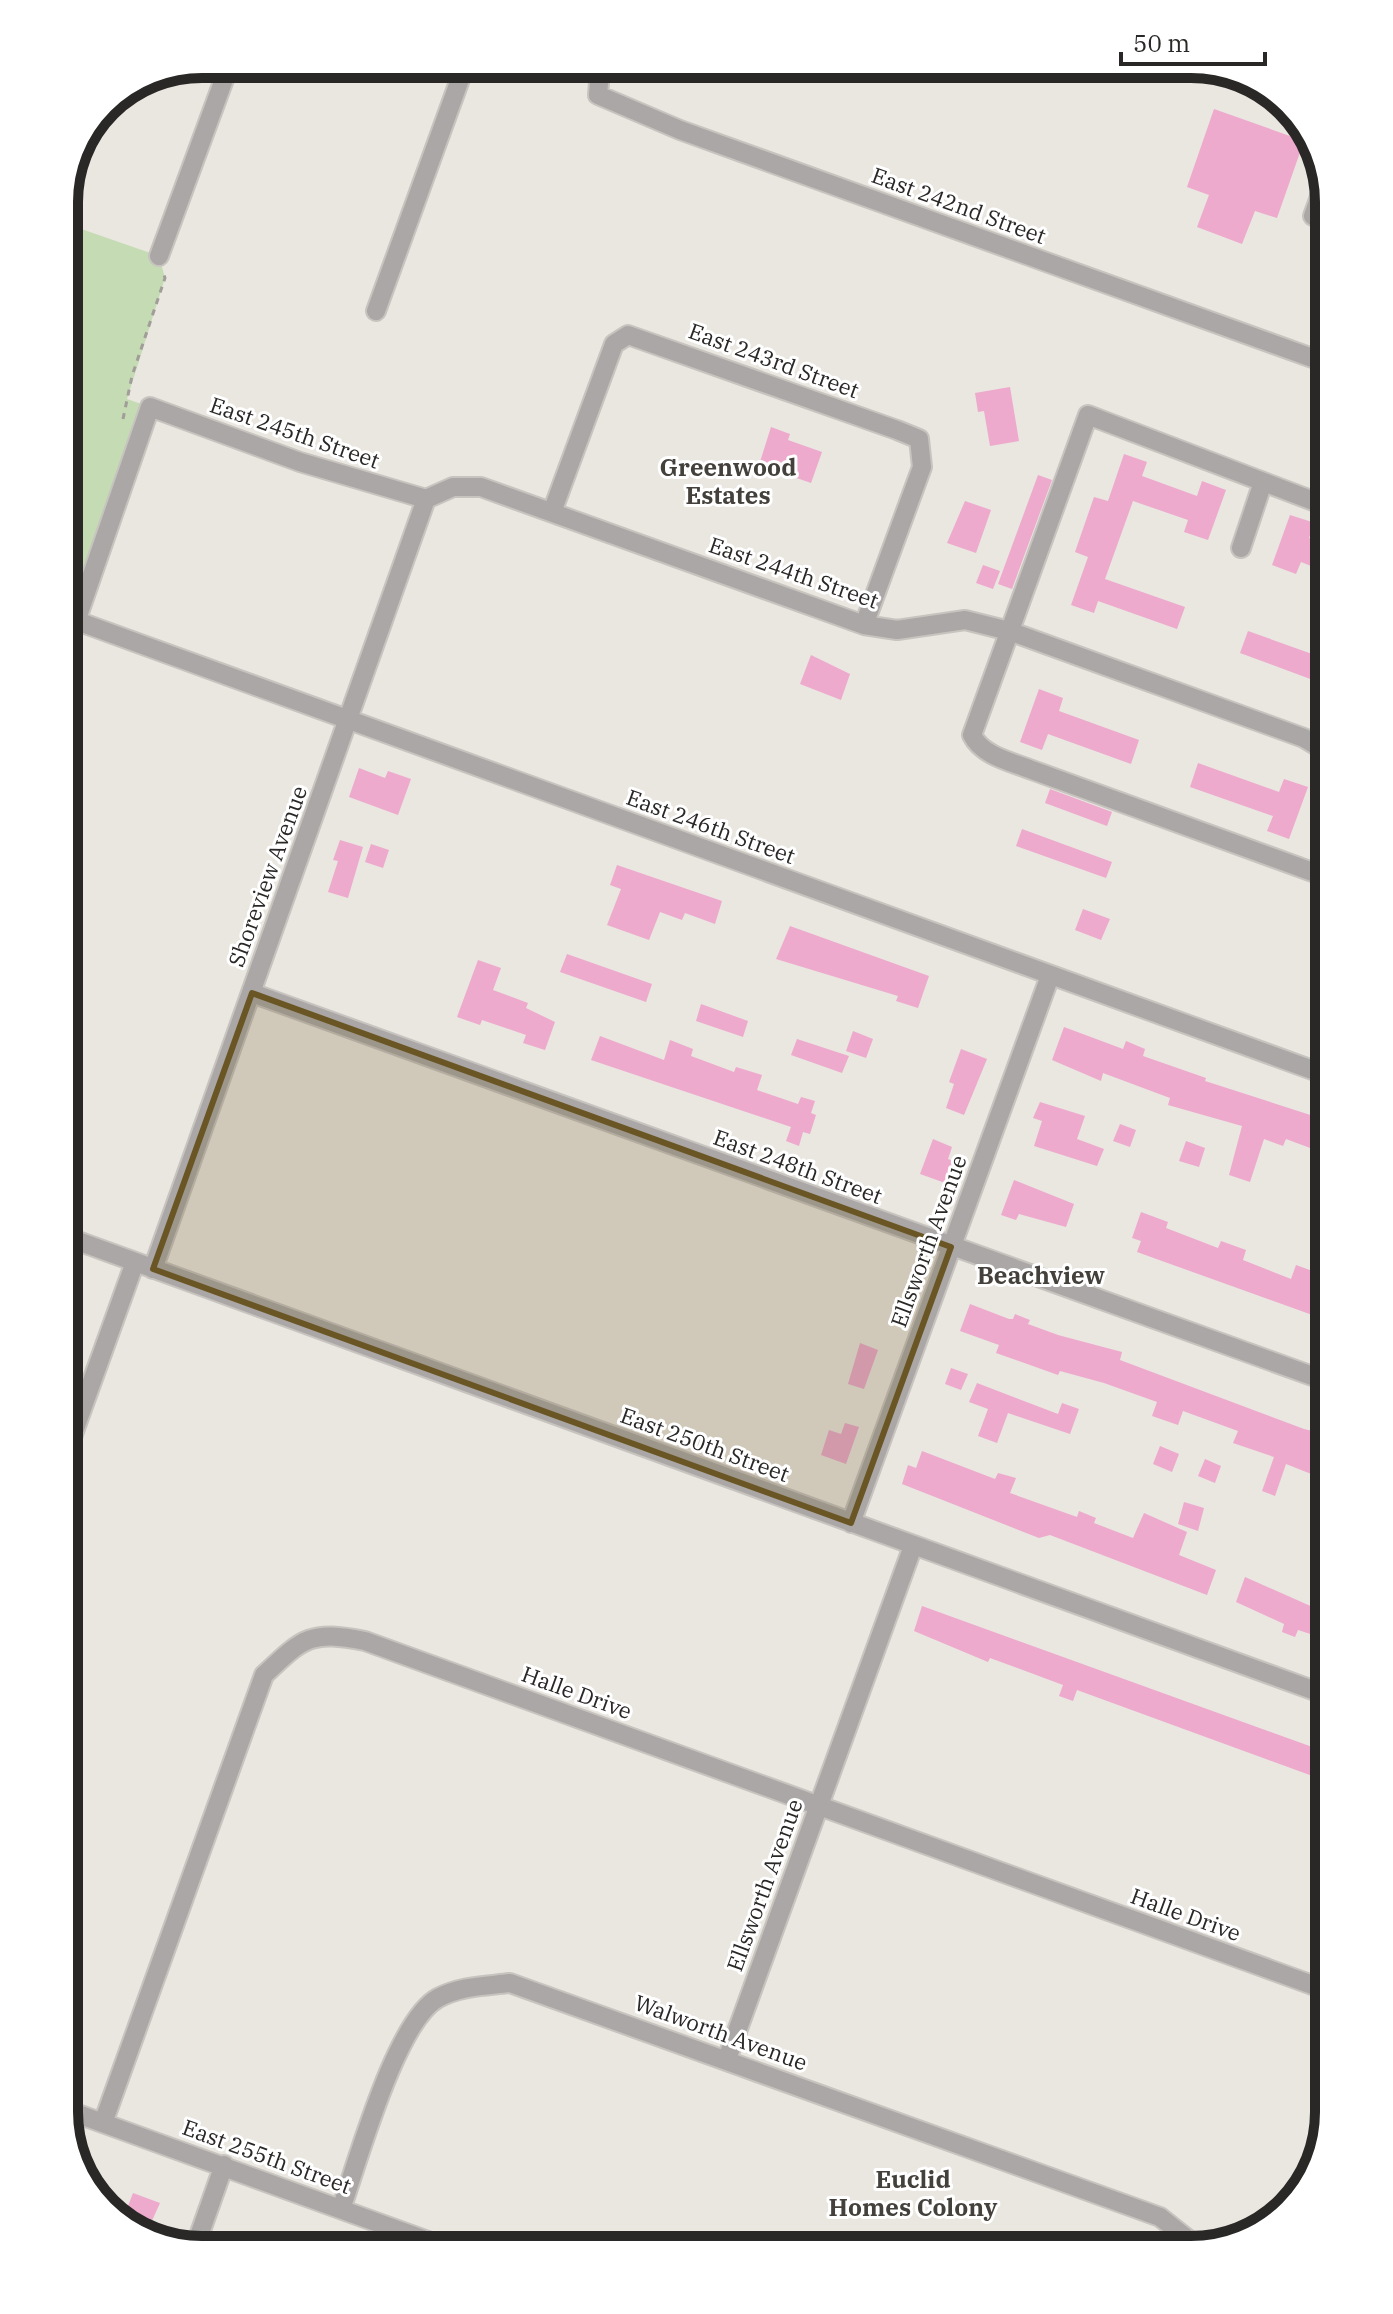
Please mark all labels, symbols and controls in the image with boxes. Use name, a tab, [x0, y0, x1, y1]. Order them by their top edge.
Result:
scale bar	[1121, 16, 1265, 66]
text: 50 m	[1133, 27, 1190, 59]
street label: East 242nd Street	[868, 160, 1050, 250]
street label: East 243rd Street	[685, 316, 863, 404]
street label: East 245th Street	[206, 389, 384, 475]
district label: Greenwood Estates	[660, 451, 797, 511]
street label: East 244th Street	[705, 529, 883, 615]
street label: Shoreview Avenue	[221, 781, 313, 971]
street label: East 246th Street	[623, 782, 800, 870]
street label: East 248th Street	[710, 1122, 887, 1210]
street label: Ellsworth Avenue	[883, 1151, 973, 1331]
district label: Beachview	[977, 1259, 1105, 1291]
street label: East 250th Street	[617, 1400, 794, 1488]
street label: Halle Drive	[518, 1659, 636, 1725]
street label: Ellsworth Avenue	[719, 1795, 809, 1975]
street label: Halle Drive	[1127, 1881, 1245, 1947]
street label: Walworth Avenue	[631, 1987, 811, 2077]
street label: East 255th Street	[179, 2112, 356, 2200]
district label: Euclid Homes Colony	[829, 2163, 998, 2223]

